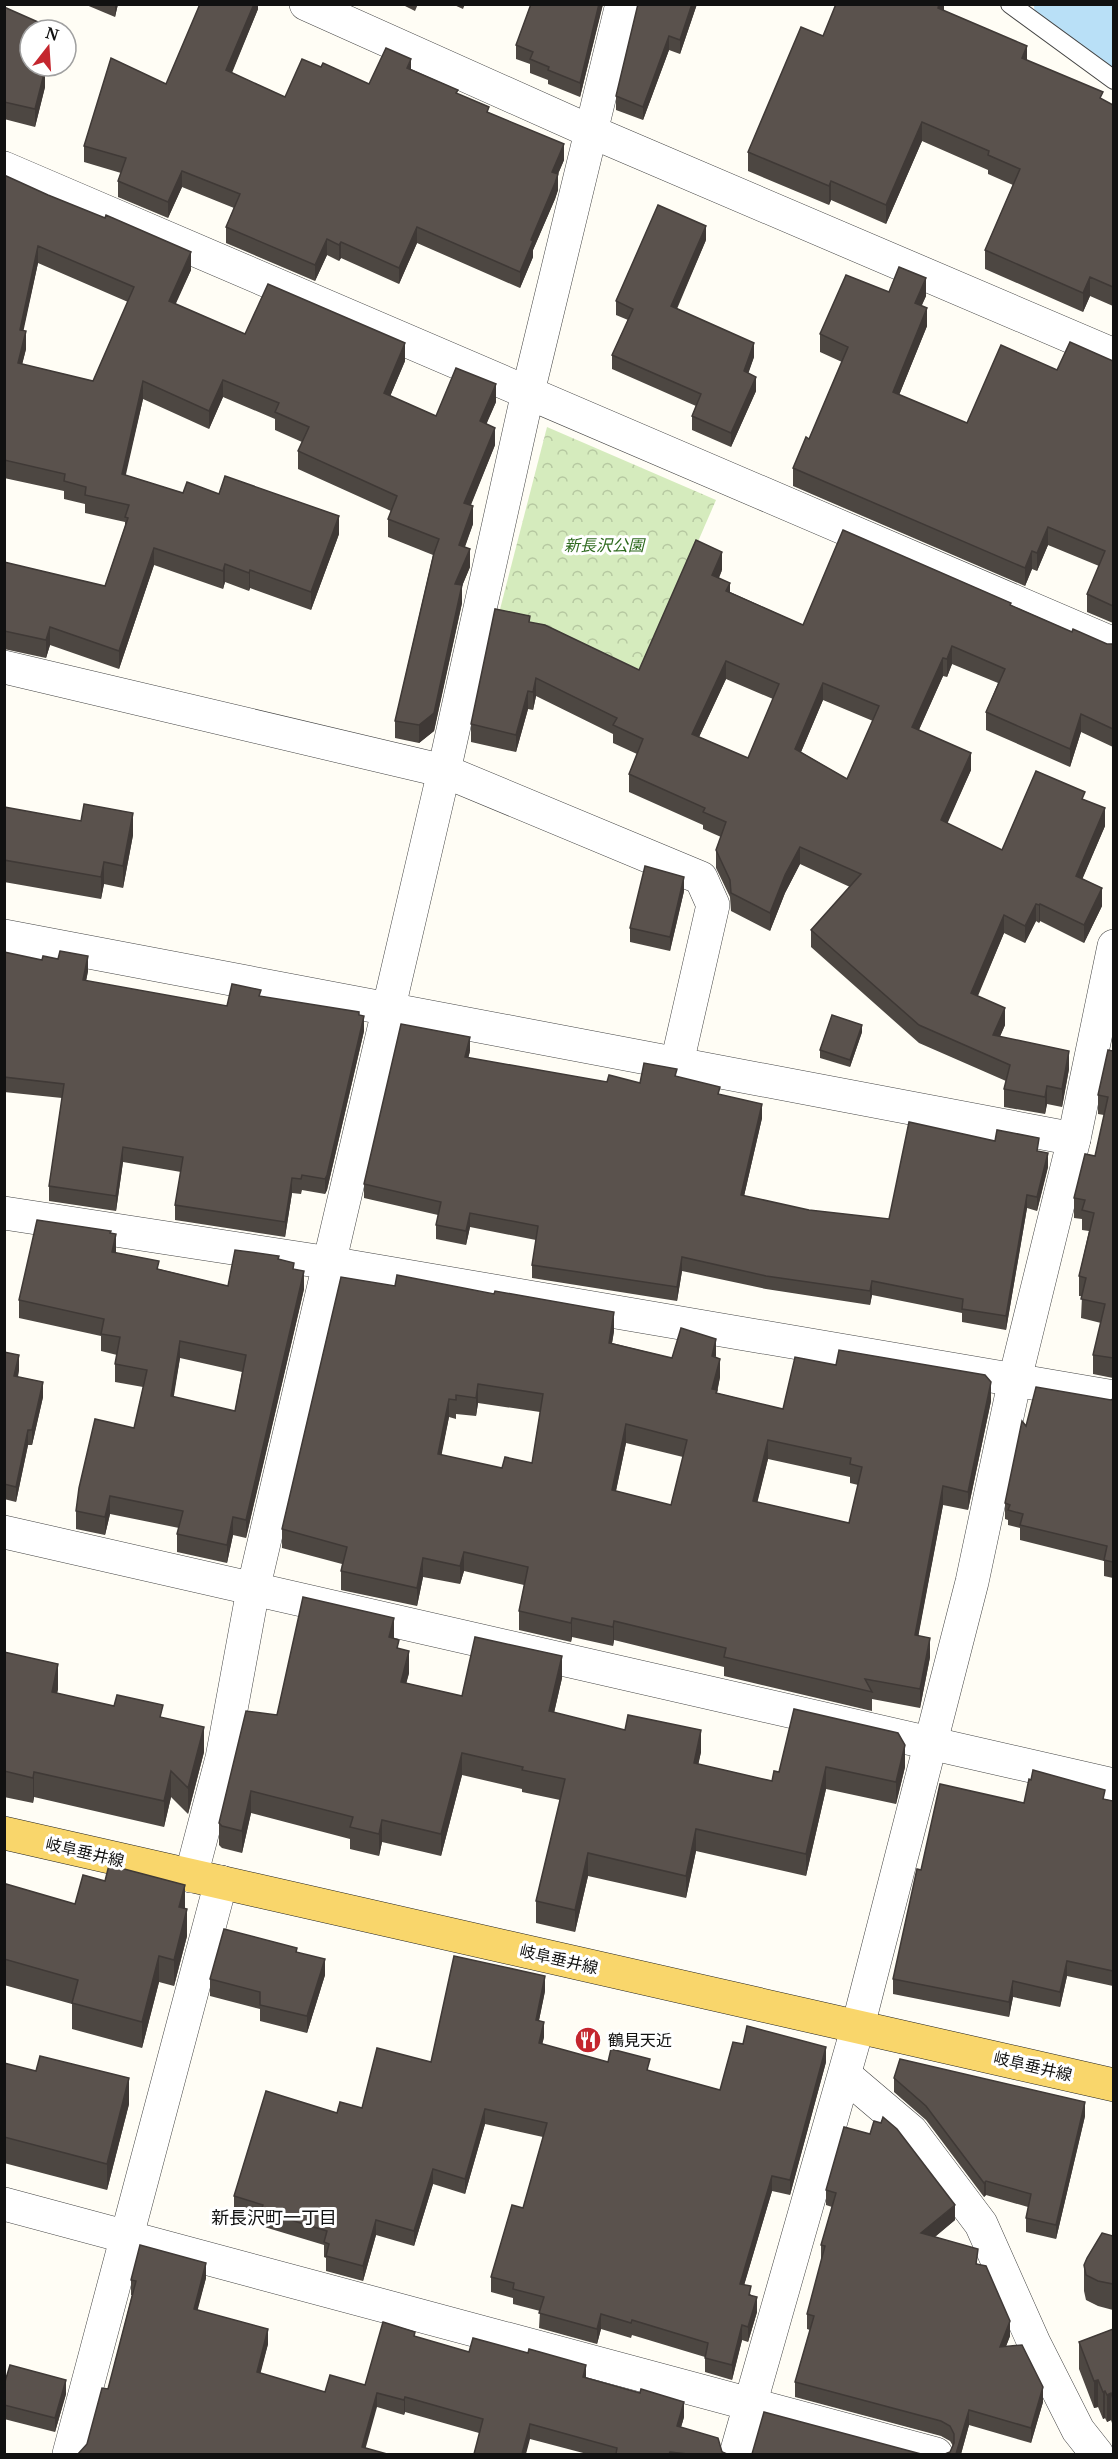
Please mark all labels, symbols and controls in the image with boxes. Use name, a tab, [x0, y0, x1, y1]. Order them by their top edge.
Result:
north arrow	[18, 18, 78, 78]
text: N	[43, 21, 62, 46]
park label: 新長沢公園	[564, 534, 646, 556]
street label: 岐阜垂井線	[44, 1832, 126, 1872]
street label: 岐阜垂井線	[518, 1939, 600, 1979]
restaurant icon: 鶴見天近	[573, 2025, 603, 2055]
place label: 鶴見天近	[608, 2029, 672, 2051]
street label: 岐阜垂井線	[992, 2046, 1074, 2086]
district label: 新長沢町一丁目	[211, 2205, 337, 2229]

